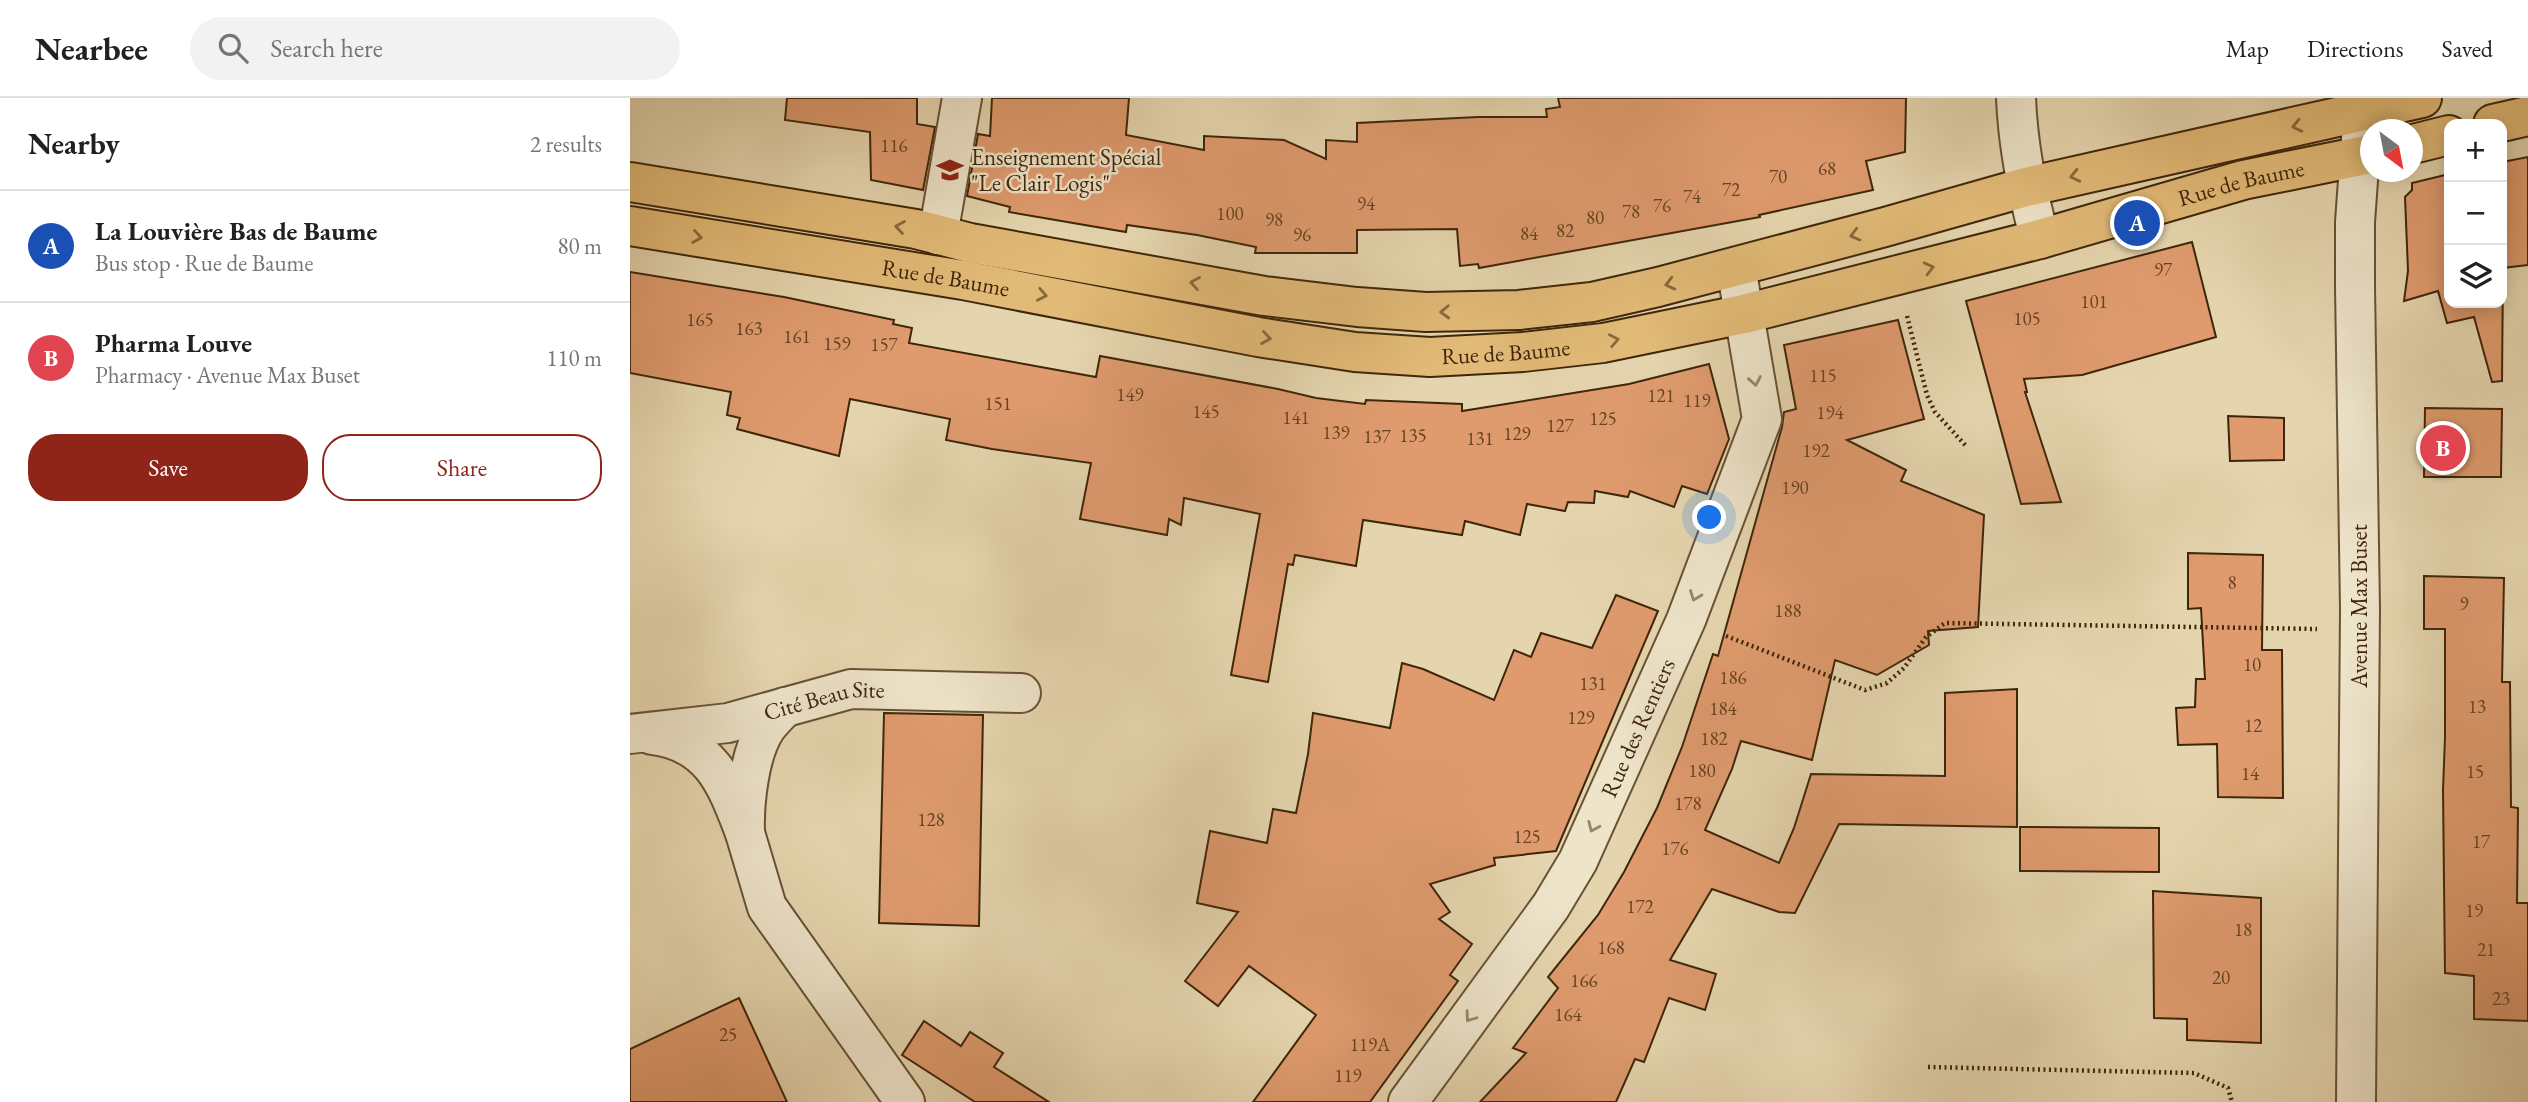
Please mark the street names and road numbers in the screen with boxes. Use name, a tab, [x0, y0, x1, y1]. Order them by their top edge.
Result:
street label: Rue de Baume	[2174, 153, 2307, 213]
street label: Rue de Baume	[880, 252, 1012, 304]
street label: Rue de Baume	[1441, 332, 1572, 371]
street label: Avenue Max Buset	[2344, 523, 2374, 689]
street label: Rue des Rentiers	[1593, 654, 1682, 802]
street label: Cité Beau Site	[760, 674, 885, 727]

